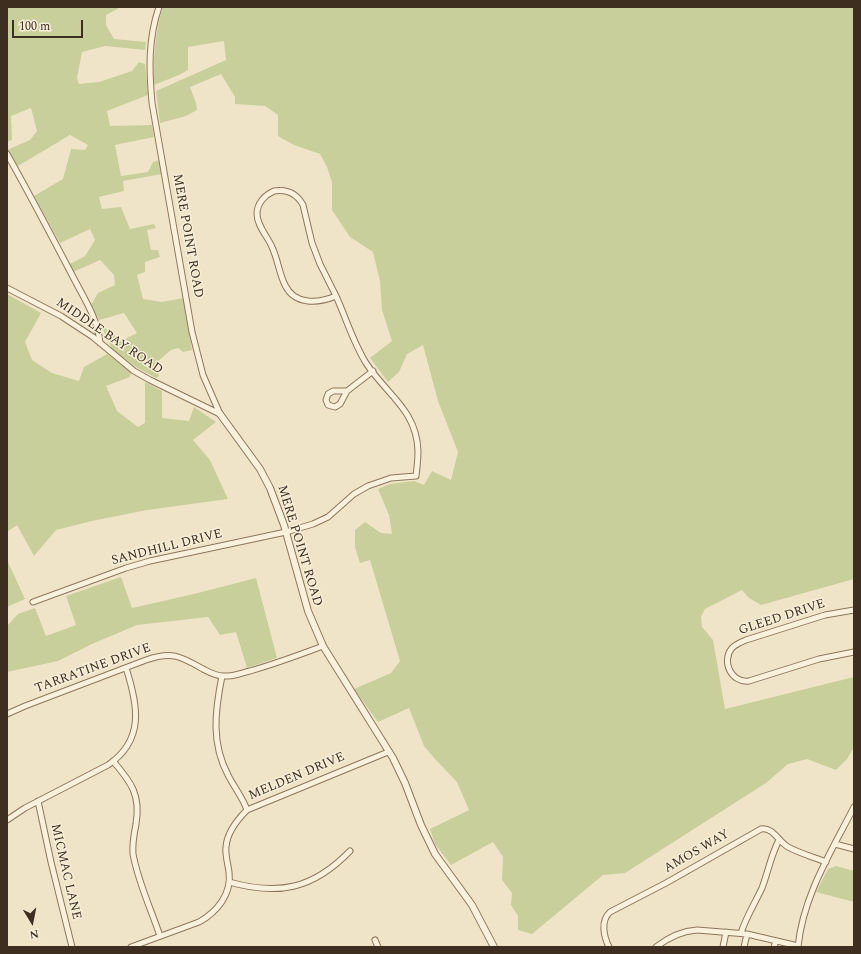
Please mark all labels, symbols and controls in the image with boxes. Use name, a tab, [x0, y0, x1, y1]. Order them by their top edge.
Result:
scale bar	[14, 12, 85, 38]
text: 100 m	[19, 17, 50, 36]
street label: MERE POINT ROAD	[168, 173, 206, 299]
street label: MIDDLE BAY ROAD	[53, 295, 165, 379]
street label: MERE POINT ROAD	[273, 483, 325, 609]
street label: SANDHILL DRIVE	[110, 527, 224, 569]
street label: GLEED DRIVE	[737, 597, 827, 639]
street label: TARRATINE DRIVE	[33, 641, 153, 697]
street label: MELDEN DRIVE	[247, 750, 347, 804]
street label: MICMAC LANE	[46, 823, 84, 921]
street label: AMOS WAY	[661, 827, 733, 877]
north arrow	[12, 902, 52, 942]
text: N	[28, 925, 40, 943]

